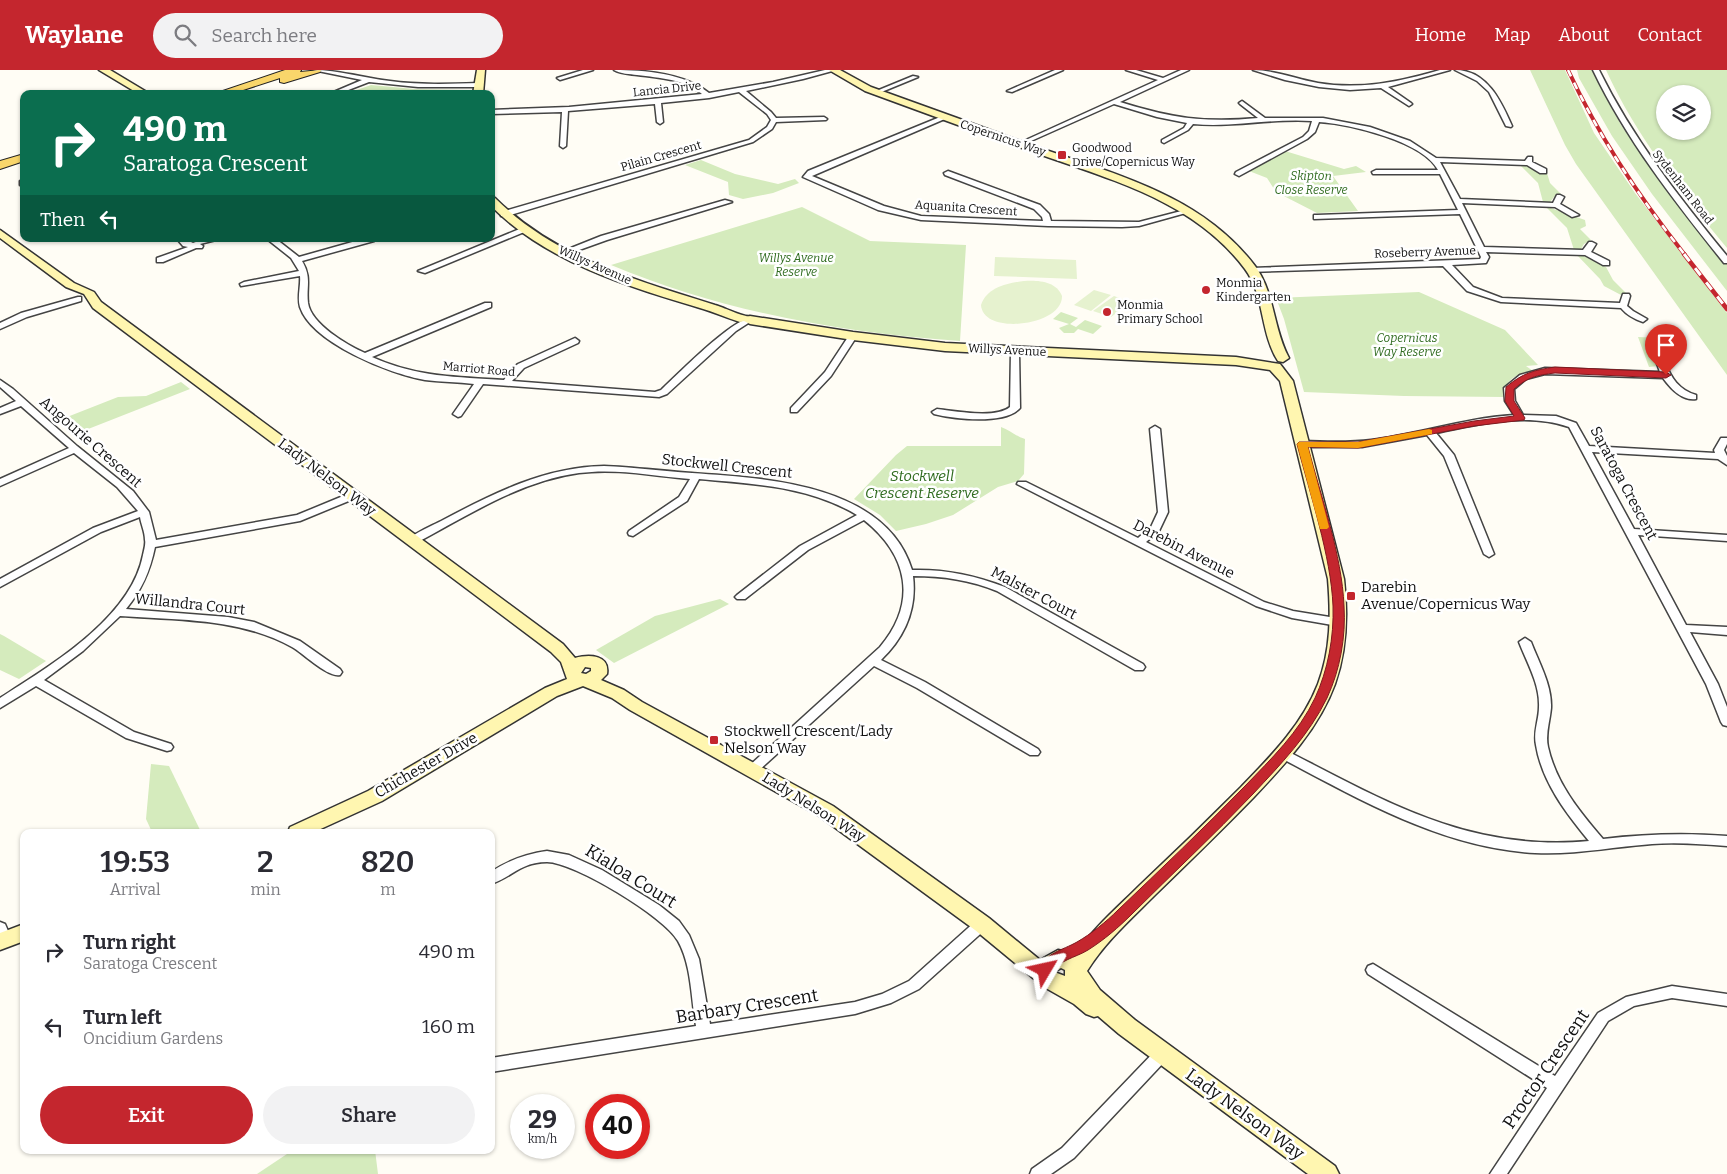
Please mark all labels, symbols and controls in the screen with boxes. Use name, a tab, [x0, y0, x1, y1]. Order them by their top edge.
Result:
search box	[153, 13, 503, 58]
text: Waylane	[25, 21, 123, 49]
icon: search	[171, 21, 199, 49]
text: Search here	[211, 24, 317, 47]
text: Home	[1415, 24, 1466, 46]
text: Map	[1494, 24, 1530, 46]
text: About	[1558, 24, 1609, 46]
text: Contact	[1637, 24, 1702, 46]
street label: Lancia Drive	[632, 78, 702, 100]
map controls	[1656, 85, 1711, 140]
button: layers	[1656, 85, 1711, 140]
text: 490 m	[123, 108, 227, 150]
icon: right	[40, 110, 105, 175]
street label: Copernicus Way	[958, 117, 1048, 159]
street label: Pilain Crescent	[619, 138, 704, 174]
place label: Goodwood Drive/Copernicus Way	[1072, 141, 1196, 169]
street label: Sydenham Road	[1650, 147, 1716, 227]
marker: Goodwood Drive/Copernicus Way	[1056, 149, 1068, 161]
text: Saratoga Crescent	[123, 150, 308, 177]
park label: Skipton Close Reserve	[1274, 169, 1348, 197]
street label: Aquanita Crescent	[914, 197, 1018, 219]
icon: left	[95, 205, 123, 233]
text: Then	[40, 208, 85, 231]
street label: Willys Avenue	[556, 243, 634, 287]
street label: Roseberry Avenue	[1374, 243, 1476, 261]
park label: Willys Avenue Reserve	[759, 251, 833, 279]
place label: Monmia Kindergarten	[1216, 276, 1291, 304]
marker: Monmia Kindergarten	[1200, 284, 1212, 296]
place label: Monmia Primary School	[1117, 298, 1203, 326]
marker: Monmia Primary School	[1101, 306, 1113, 318]
pin	[1645, 324, 1687, 375]
park label: Copernicus Way Reserve	[1373, 331, 1441, 359]
icon: arrive	[1652, 331, 1680, 359]
street label: Willys Avenue	[967, 341, 1047, 359]
street label: Marriot Road	[442, 359, 516, 379]
street label: Angourie Crescent	[36, 393, 146, 492]
street label: Saratoga Crescent	[1586, 423, 1662, 543]
street label: Lady Nelson Way	[274, 434, 380, 520]
street label: Stockwell Crescent	[661, 450, 794, 482]
park label: Stockwell Crescent Reserve	[865, 467, 979, 502]
street label: Darebin Avenue	[1130, 516, 1238, 582]
street label: Malster Court	[988, 563, 1081, 624]
place label: Darebin Avenue/Copernicus Way	[1361, 578, 1530, 613]
street label: Willandra Court	[134, 589, 247, 619]
marker: Darebin Avenue/Copernicus Way	[1345, 590, 1357, 602]
place label: Stockwell Crescent/Lady Nelson Way	[724, 722, 893, 757]
street label: Chichester Drive	[372, 728, 480, 802]
marker: Stockwell Crescent/Lady Nelson Way	[708, 734, 720, 746]
street label: Lady Nelson Way	[759, 768, 869, 846]
street label: Kialoa Court	[581, 839, 681, 913]
text: 19:53	[100, 844, 170, 880]
text: 2	[257, 844, 274, 880]
text: 820	[361, 844, 415, 880]
text: Arrival	[110, 880, 161, 899]
text: min	[250, 880, 281, 899]
text: m	[380, 880, 395, 899]
text: Turn right	[83, 931, 176, 954]
icon: right	[40, 938, 68, 966]
text: 490 m	[419, 940, 475, 963]
position arrow	[1018, 943, 1070, 995]
text: Saratoga Crescent	[83, 954, 217, 973]
street label: Barbary Crescent	[674, 984, 820, 1028]
street label: Proctor Crescent	[1498, 1005, 1594, 1133]
text: Turn left	[83, 1006, 162, 1029]
icon: left	[40, 1013, 68, 1041]
text: 160 m	[422, 1015, 475, 1038]
text: Oncidium Gardens	[83, 1029, 223, 1048]
street label: Lady Nelson Way	[1181, 1063, 1309, 1165]
button: Exit	[40, 1086, 253, 1144]
button: Share	[263, 1086, 475, 1144]
speed limit sign: 40	[585, 1094, 650, 1159]
text: 29	[528, 1105, 557, 1135]
text: km/h	[528, 1132, 557, 1146]

